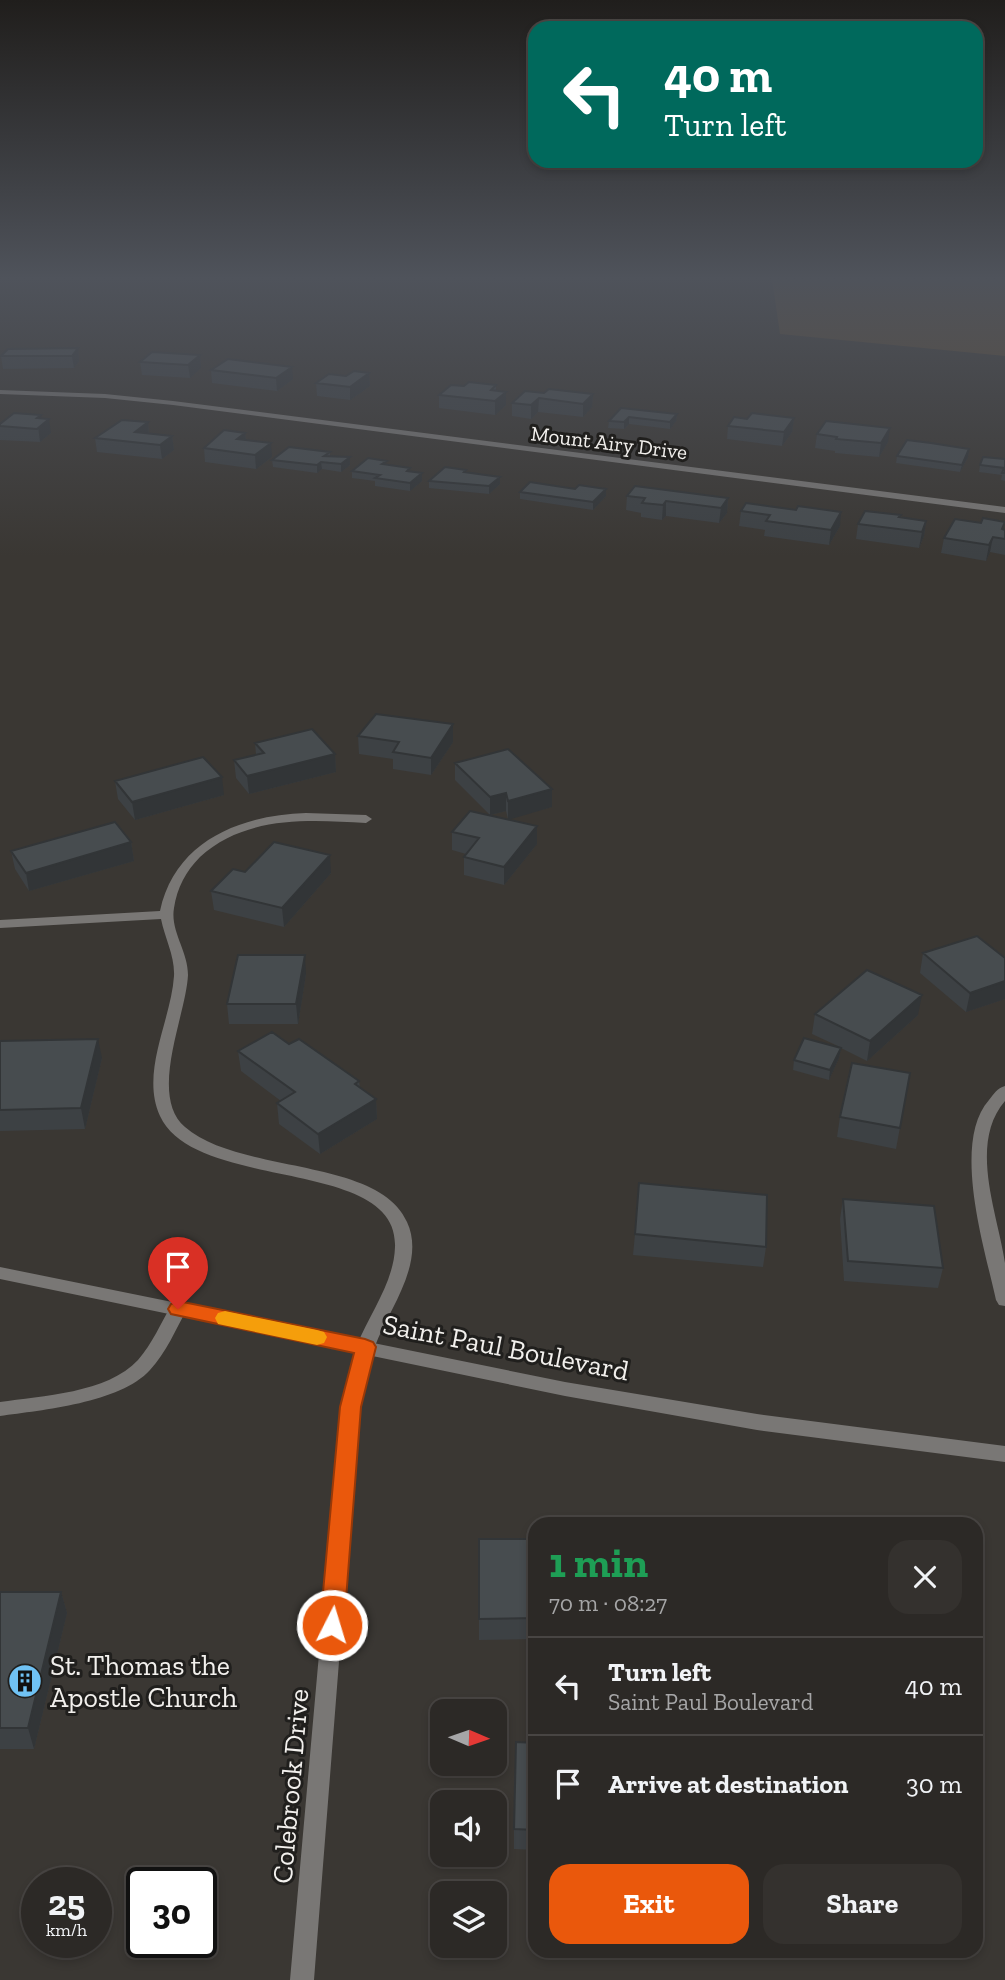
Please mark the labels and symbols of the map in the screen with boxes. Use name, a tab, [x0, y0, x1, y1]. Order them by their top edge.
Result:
street label: Mount Airy Drive	[529, 421, 689, 465]
pin	[148, 1237, 208, 1309]
street label: Saint Paul Boulevard	[380, 1307, 632, 1388]
position arrow	[295, 1588, 369, 1662]
place label: St. Thomas the Apostle Church	[50, 1649, 238, 1714]
building icon: St. Thomas the Apostle Church	[6, 1662, 44, 1700]
street label: Colebrook Drive	[266, 1687, 315, 1885]
north arrow	[430, 1699, 508, 1776]
speed limit sign: 30	[126, 1867, 217, 1958]

